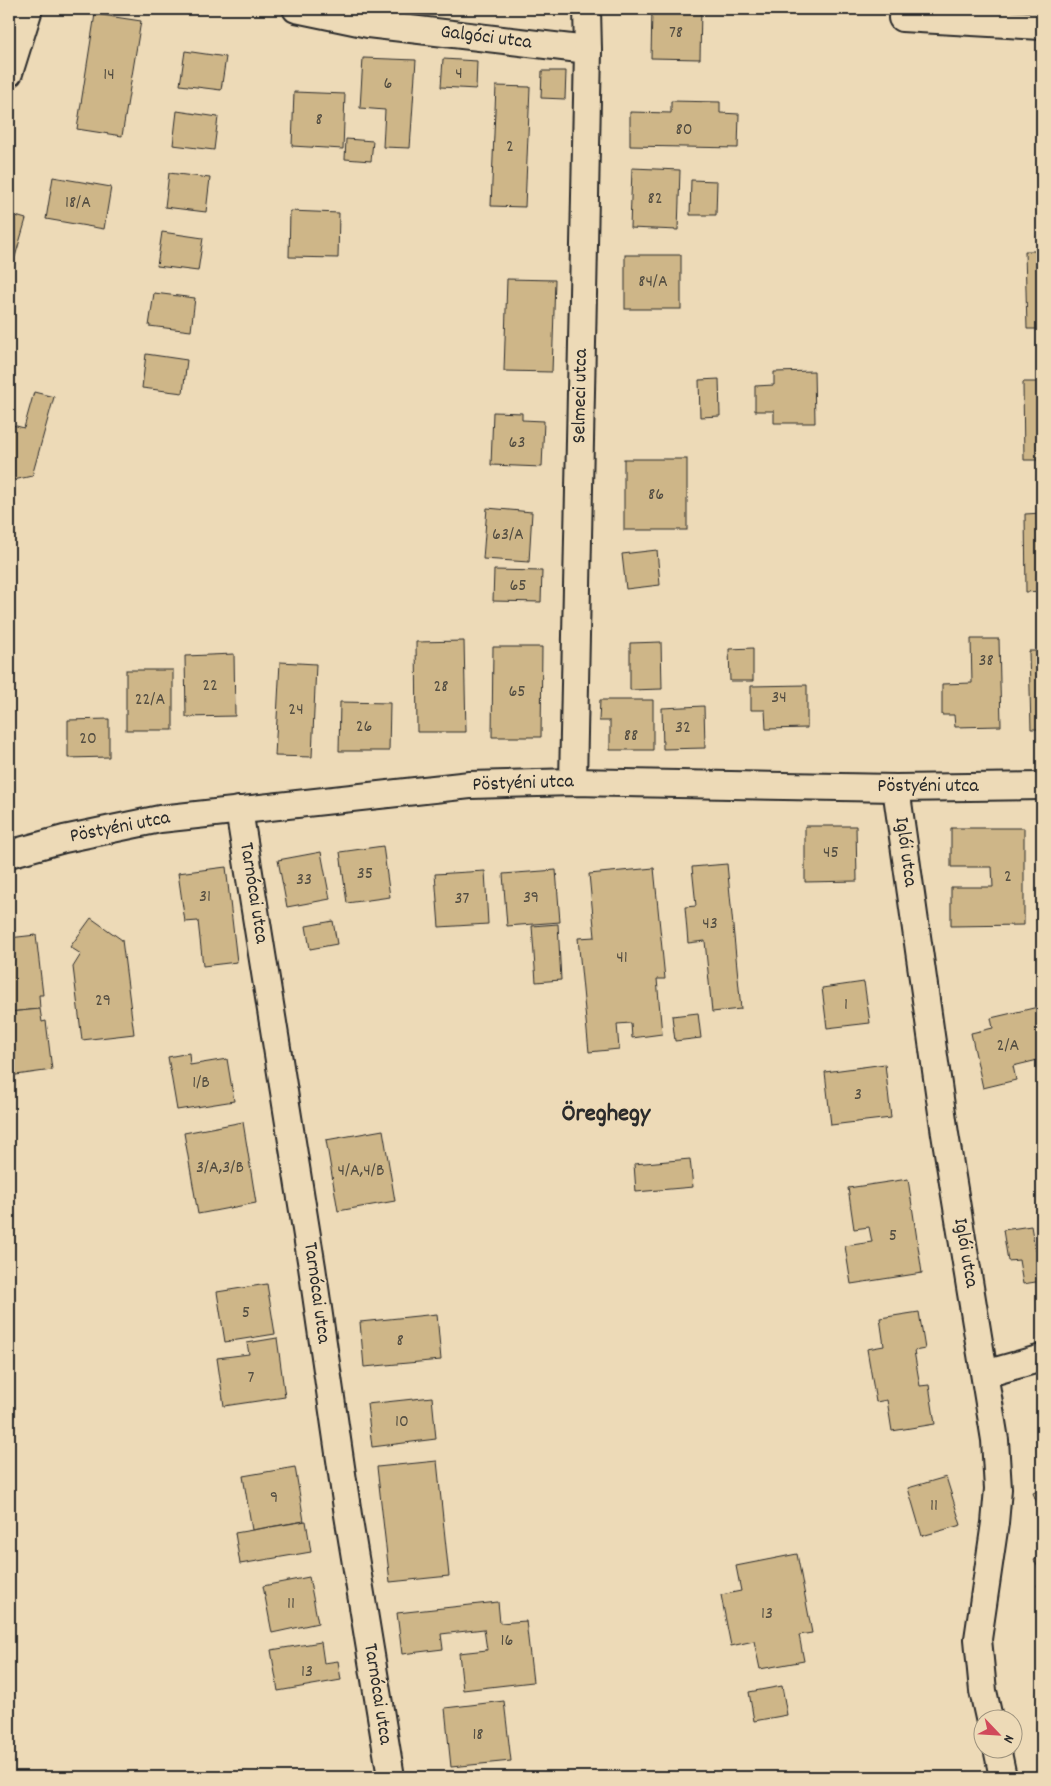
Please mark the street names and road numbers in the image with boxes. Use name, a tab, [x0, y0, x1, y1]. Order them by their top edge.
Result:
street label: Galgóci utca	[439, 19, 534, 58]
street label: Selmeci utca	[566, 348, 596, 444]
street label: Pöstyéni utca	[472, 768, 575, 800]
street label: Pöstyéni utca	[877, 773, 979, 801]
street label: Pöstyéni utca	[68, 804, 173, 851]
street label: Iglói utca	[886, 815, 924, 889]
street label: Tarnócai utca	[231, 840, 275, 946]
street label: Iglói utca	[945, 1216, 985, 1291]
street label: Tarnócai utca	[295, 1241, 337, 1346]
street label: Tarnócai utca	[355, 1641, 399, 1747]

